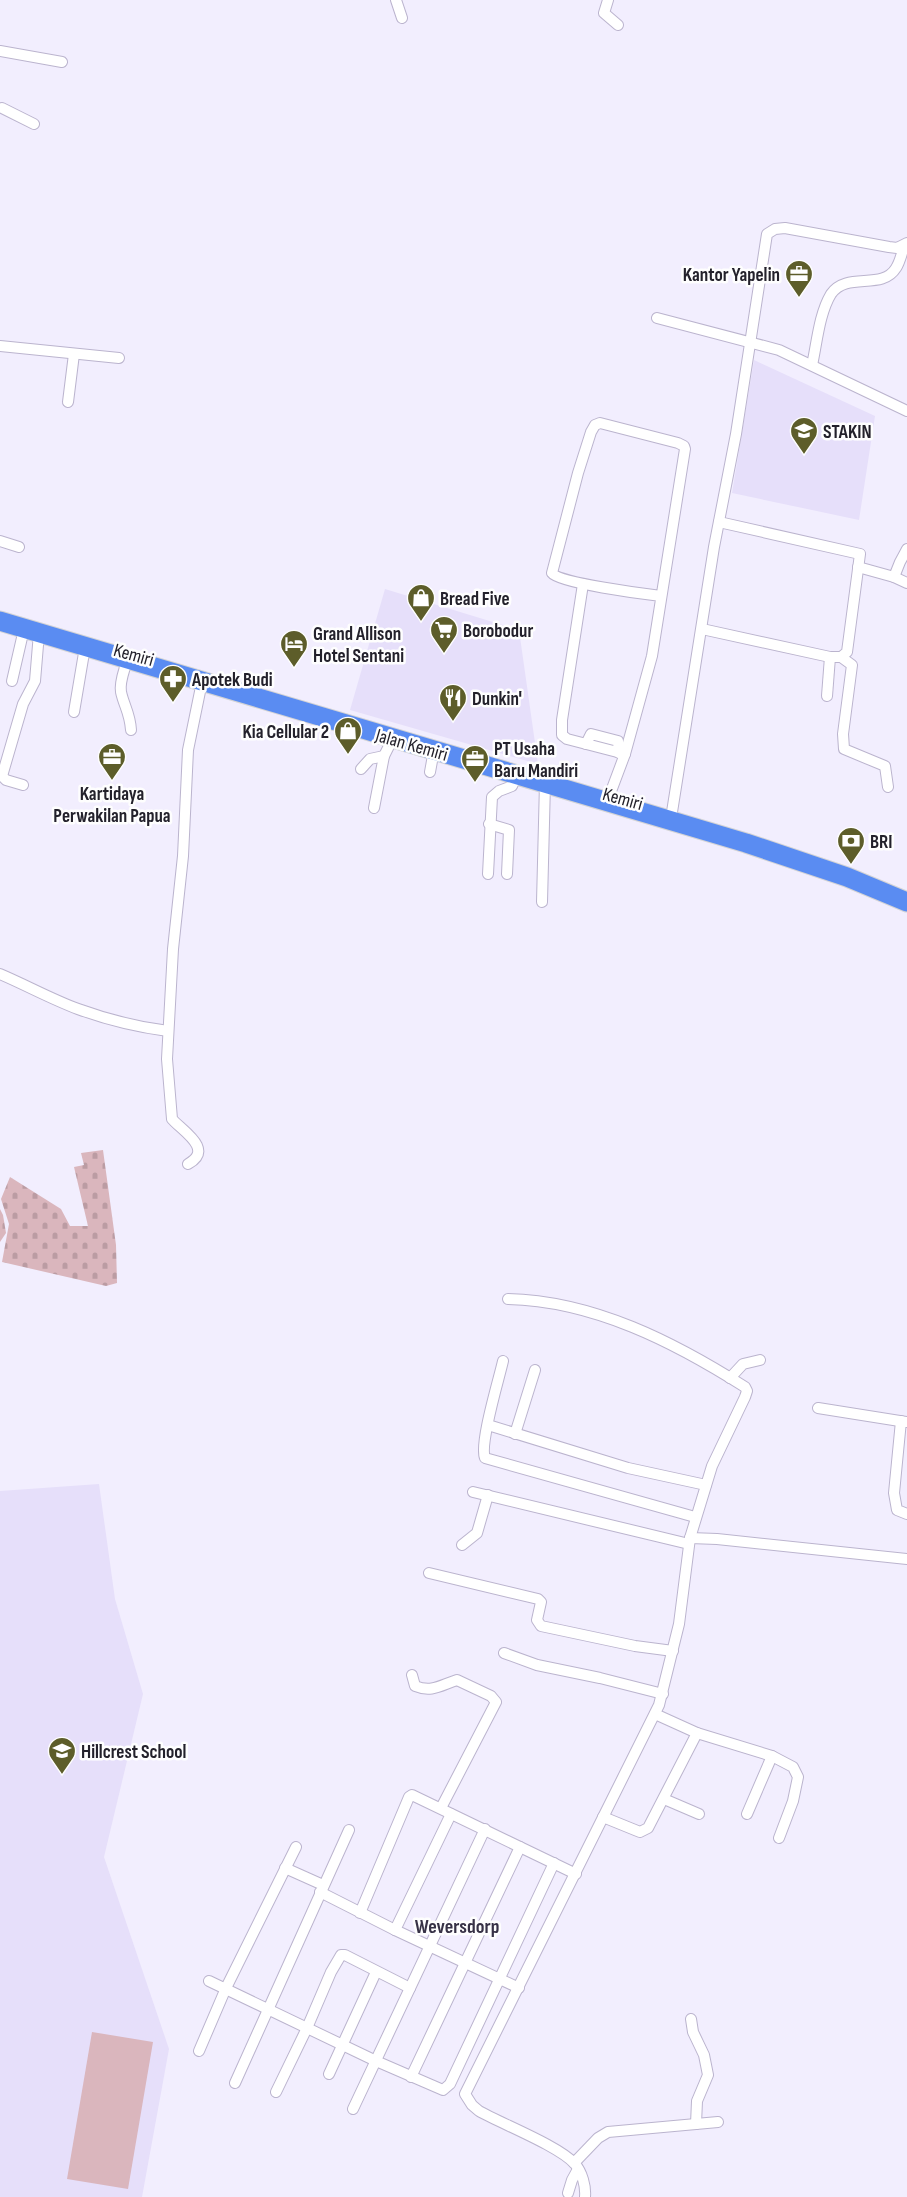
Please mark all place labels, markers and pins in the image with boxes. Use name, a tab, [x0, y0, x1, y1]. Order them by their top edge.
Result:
office icon: Kantor Yapelin	[784, 259, 814, 298]
place label: Kantor Yapelin	[683, 264, 780, 287]
school or university icon: STAKIN	[789, 416, 819, 455]
place label: STAKIN	[823, 421, 872, 444]
shop icon: Bread Five	[406, 583, 436, 622]
place label: Bread Five	[440, 588, 510, 611]
supermarket icon: Borobodur	[429, 615, 459, 654]
place label: Borobodur	[463, 620, 533, 643]
place label: Grand Allison Hotel Sentani	[313, 623, 404, 668]
hotel icon: Grand Allison Hotel Sentani	[279, 629, 309, 668]
pharmacy icon: Apotek Budi	[158, 664, 188, 703]
place label: Apotek Budi	[191, 669, 273, 692]
restaurant icon: Dunkin'	[438, 683, 468, 722]
place label: Dunkin'	[472, 688, 522, 711]
shop icon: Kia Cellular 2	[333, 716, 363, 755]
place label: Kia Cellular 2	[243, 721, 329, 744]
place label: PT Usaha Baru Mandiri	[494, 738, 578, 783]
office icon: Kartidaya Perwakilan Papua	[97, 742, 127, 781]
office icon: PT Usaha Baru Mandiri	[460, 744, 490, 783]
place label: Kartidaya Perwakilan Papua	[53, 783, 171, 828]
bank icon: BRI	[836, 826, 866, 865]
place label: BRI	[870, 831, 893, 854]
school or university icon: Hillcrest School	[47, 1736, 77, 1775]
place label: Hillcrest School	[81, 1741, 186, 1764]

